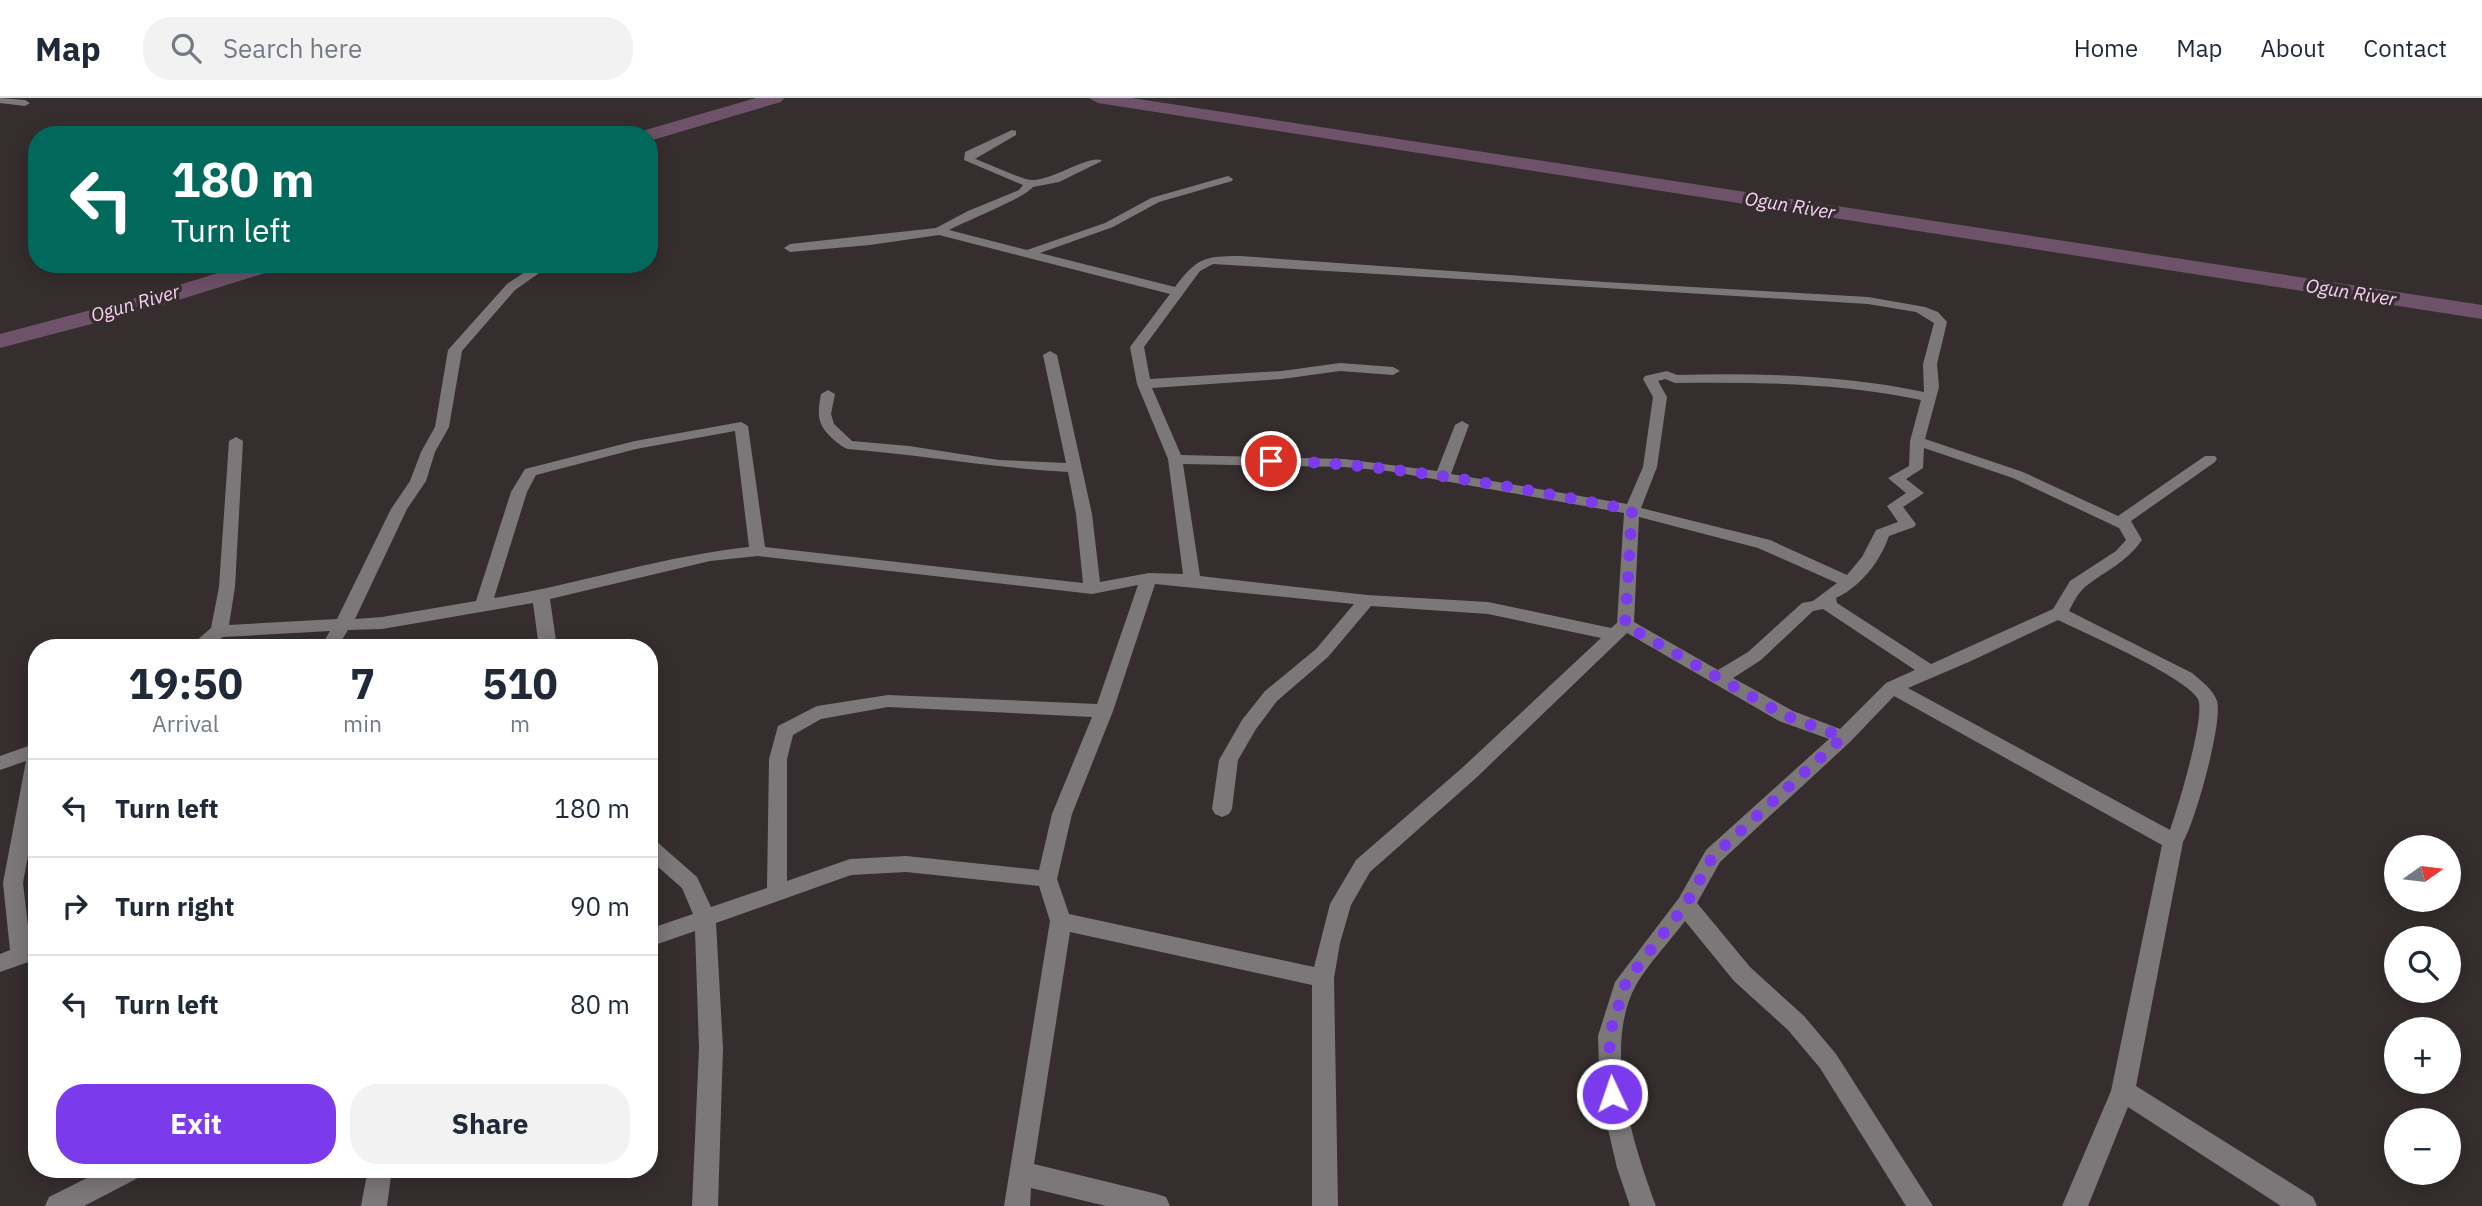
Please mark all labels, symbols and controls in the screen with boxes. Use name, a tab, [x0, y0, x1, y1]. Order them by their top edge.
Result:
search box	[143, 17, 633, 80]
text: Map	[35, 27, 101, 70]
icon: search	[167, 29, 205, 67]
text: Search here	[223, 31, 362, 65]
text: Home	[2074, 32, 2138, 64]
text: Map	[2176, 32, 2222, 64]
text: About	[2260, 32, 2325, 64]
text: Contact	[2363, 32, 2447, 64]
text: 180 m	[171, 147, 315, 210]
icon: left	[56, 154, 147, 245]
water label: Ogun River	[1743, 186, 1838, 224]
text: Turn left	[171, 209, 291, 251]
water label: Ogun River	[2304, 273, 2399, 311]
water label: Ogun River	[88, 279, 183, 327]
pin	[1241, 431, 1301, 491]
icon: arrive	[1252, 442, 1290, 480]
text: 19:50	[128, 656, 243, 711]
text: 7	[350, 656, 375, 711]
text: 510	[482, 656, 558, 711]
text: Arrival	[152, 708, 219, 738]
text: min	[343, 708, 382, 738]
text: m	[510, 708, 530, 738]
icon: left	[56, 789, 94, 827]
text: Turn left	[115, 791, 218, 825]
text: 180 m	[554, 791, 630, 825]
north arrow	[2384, 835, 2460, 912]
map controls	[2384, 835, 2461, 1185]
icon: right	[56, 887, 94, 925]
text: Turn right	[115, 889, 234, 923]
text: 90 m	[570, 889, 630, 923]
button: search	[2384, 926, 2461, 1003]
icon: left	[56, 985, 94, 1023]
text: Turn left	[115, 987, 218, 1021]
text: 80 m	[570, 987, 630, 1021]
button: +	[2384, 1017, 2461, 1094]
position arrow	[1575, 1057, 1649, 1131]
button: Exit	[56, 1084, 336, 1164]
button: Share	[350, 1084, 630, 1164]
button: −	[2384, 1108, 2461, 1185]

